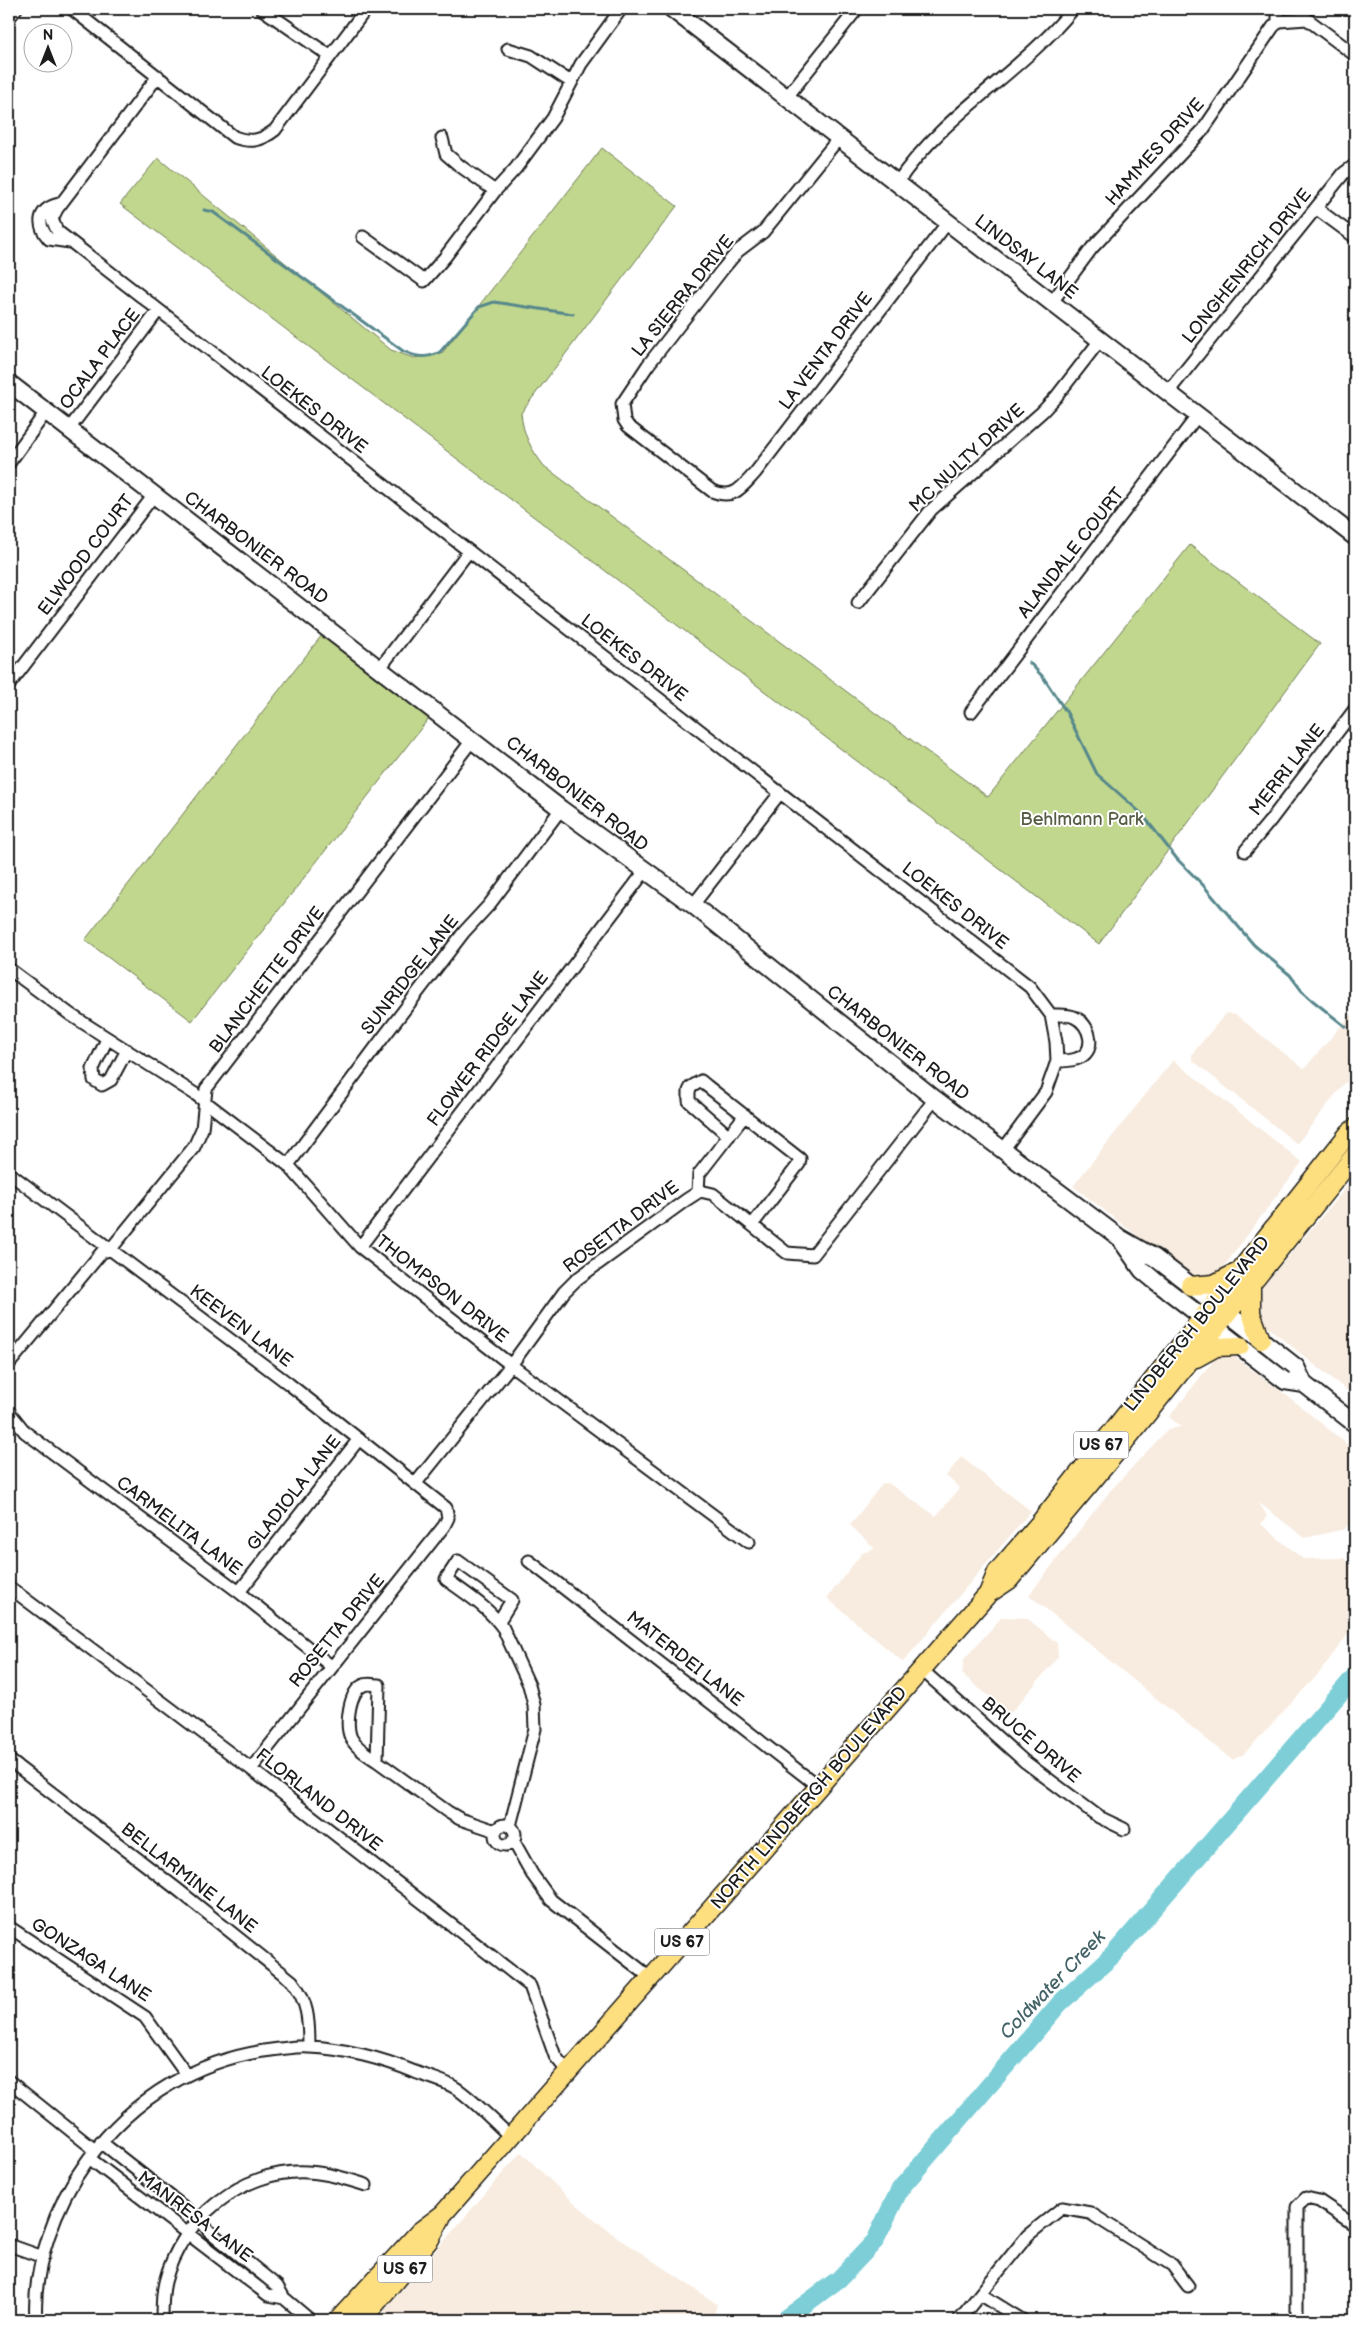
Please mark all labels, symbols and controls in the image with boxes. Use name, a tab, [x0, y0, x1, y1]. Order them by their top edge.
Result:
north arrow	[22, 22, 72, 72]
text: N	[43, 27, 53, 44]
street label: HAMMES DRIVE	[1101, 94, 1209, 210]
street label: LONGHENRICH DRIVE	[1178, 184, 1316, 348]
street label: LINDSAY LANE	[970, 210, 1082, 304]
street label: LA SIERRA DRIVE	[628, 231, 738, 361]
street label: LA VENTA DRIVE	[775, 288, 877, 414]
street label: OCALA PLACE	[55, 305, 145, 413]
street label: LOEKES DRIVE	[257, 362, 371, 458]
street label: MC NULTY DRIVE	[905, 399, 1029, 517]
street label: ALANDALE COURT	[1014, 483, 1129, 622]
street label: CHARBONIER ROAD	[180, 487, 332, 609]
street label: ELWOOD COURT	[34, 490, 138, 619]
street label: LOEKES DRIVE	[577, 610, 691, 706]
street label: MERRI LANE	[1245, 720, 1329, 820]
street label: CHARBONIER ROAD	[502, 732, 652, 856]
park label: Behlmann Park	[1020, 809, 1144, 830]
street label: LOEKES DRIVE	[898, 858, 1012, 954]
street label: BLANCHETTE DRIVE	[205, 903, 329, 1057]
street label: SUNRIDGE LANE	[357, 911, 463, 1039]
street label: FLOWER RIDGE LANE	[423, 968, 553, 1130]
street label: CHARBONIER ROAD	[823, 981, 973, 1105]
street label: ROSETTA DRIVE	[559, 1177, 683, 1277]
street label: THOMPSON DRIVE	[372, 1231, 512, 1347]
street label: LINDBERGH BOULEVARD	[1120, 1232, 1274, 1416]
street label: KEEVEN LANE	[185, 1280, 297, 1372]
street label: GLADIOLA LANE	[243, 1431, 346, 1555]
road number: US 67	[1074, 1432, 1128, 1458]
street label: CARMELITA LANE	[112, 1472, 246, 1580]
street label: ROSETTA DRIVE	[285, 1570, 389, 1692]
street label: MATERDEI LANE	[622, 1607, 748, 1711]
street label: NORTH LINDBERGH BOULEVARD	[707, 1682, 911, 1914]
street label: BRUCE DRIVE	[977, 1693, 1085, 1787]
street label: FLORLAND DRIVE	[252, 1744, 386, 1856]
street label: BELLARMINE LANE	[117, 1818, 261, 1938]
street label: GONZAGA LANE	[27, 1914, 155, 2006]
water label: Coldwater Creek	[995, 1925, 1111, 2044]
road number: US 67	[654, 1928, 710, 1955]
street label: MANRESA LANE	[133, 2167, 257, 2267]
road number: US 67	[378, 2256, 432, 2282]

